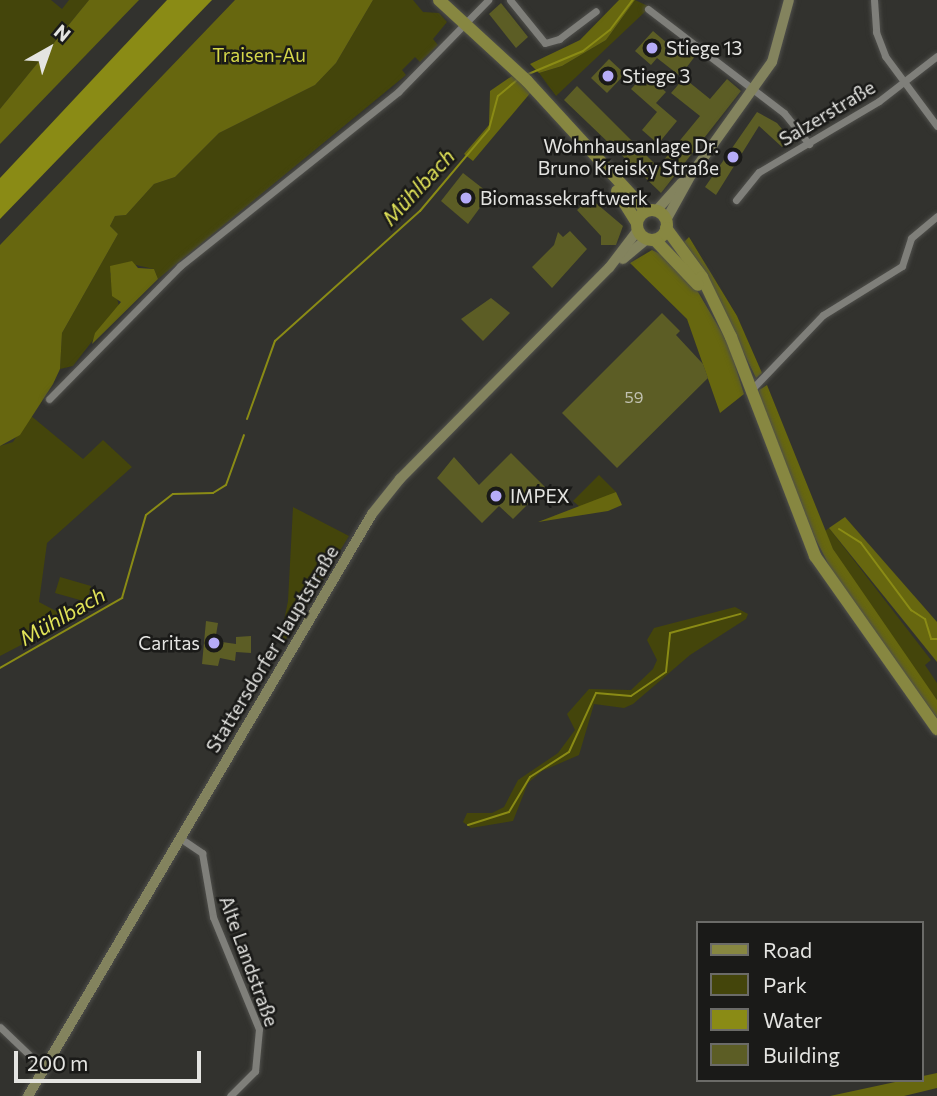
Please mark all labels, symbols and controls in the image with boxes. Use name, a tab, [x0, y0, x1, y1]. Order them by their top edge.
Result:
north arrow	[14, 14, 84, 84]
text: N	[50, 19, 76, 46]
place label: Stiege 13	[666, 37, 742, 59]
marker: Stiege 13	[644, 40, 660, 56]
park label: Traisen-Au	[212, 44, 306, 66]
place label: Stiege 3	[622, 65, 690, 87]
marker: Stiege 3	[600, 68, 616, 84]
street label: Salzerstraße	[775, 75, 879, 151]
place label: Wohnhausanlage Dr. Bruno Kreisky Straße	[538, 135, 719, 179]
water label: Mühlbach	[376, 144, 460, 230]
marker: Wohnhausanlage Dr. Bruno Kreisky Straße	[725, 149, 741, 165]
place label: Biomassekraftwerk	[480, 187, 648, 209]
marker: Biomassekraftwerk	[458, 190, 474, 206]
house number: 59	[625, 387, 643, 407]
place label: IMPEX	[510, 485, 570, 507]
marker: IMPEX	[488, 488, 504, 504]
street label: Stattersdorfer Hauptstraße	[201, 541, 343, 757]
water label: Mühlbach	[15, 581, 109, 651]
place label: Caritas	[138, 632, 200, 654]
marker: Caritas	[206, 635, 222, 651]
street label: Alte Landstraße	[215, 893, 283, 1029]
legend	[696, 921, 923, 1082]
text: Road	[763, 937, 812, 962]
text: Park	[763, 972, 807, 997]
text: Water	[763, 1007, 822, 1032]
scale bar	[18, 1036, 205, 1080]
text: Building	[763, 1042, 840, 1067]
text: 200 m	[27, 1050, 88, 1075]

